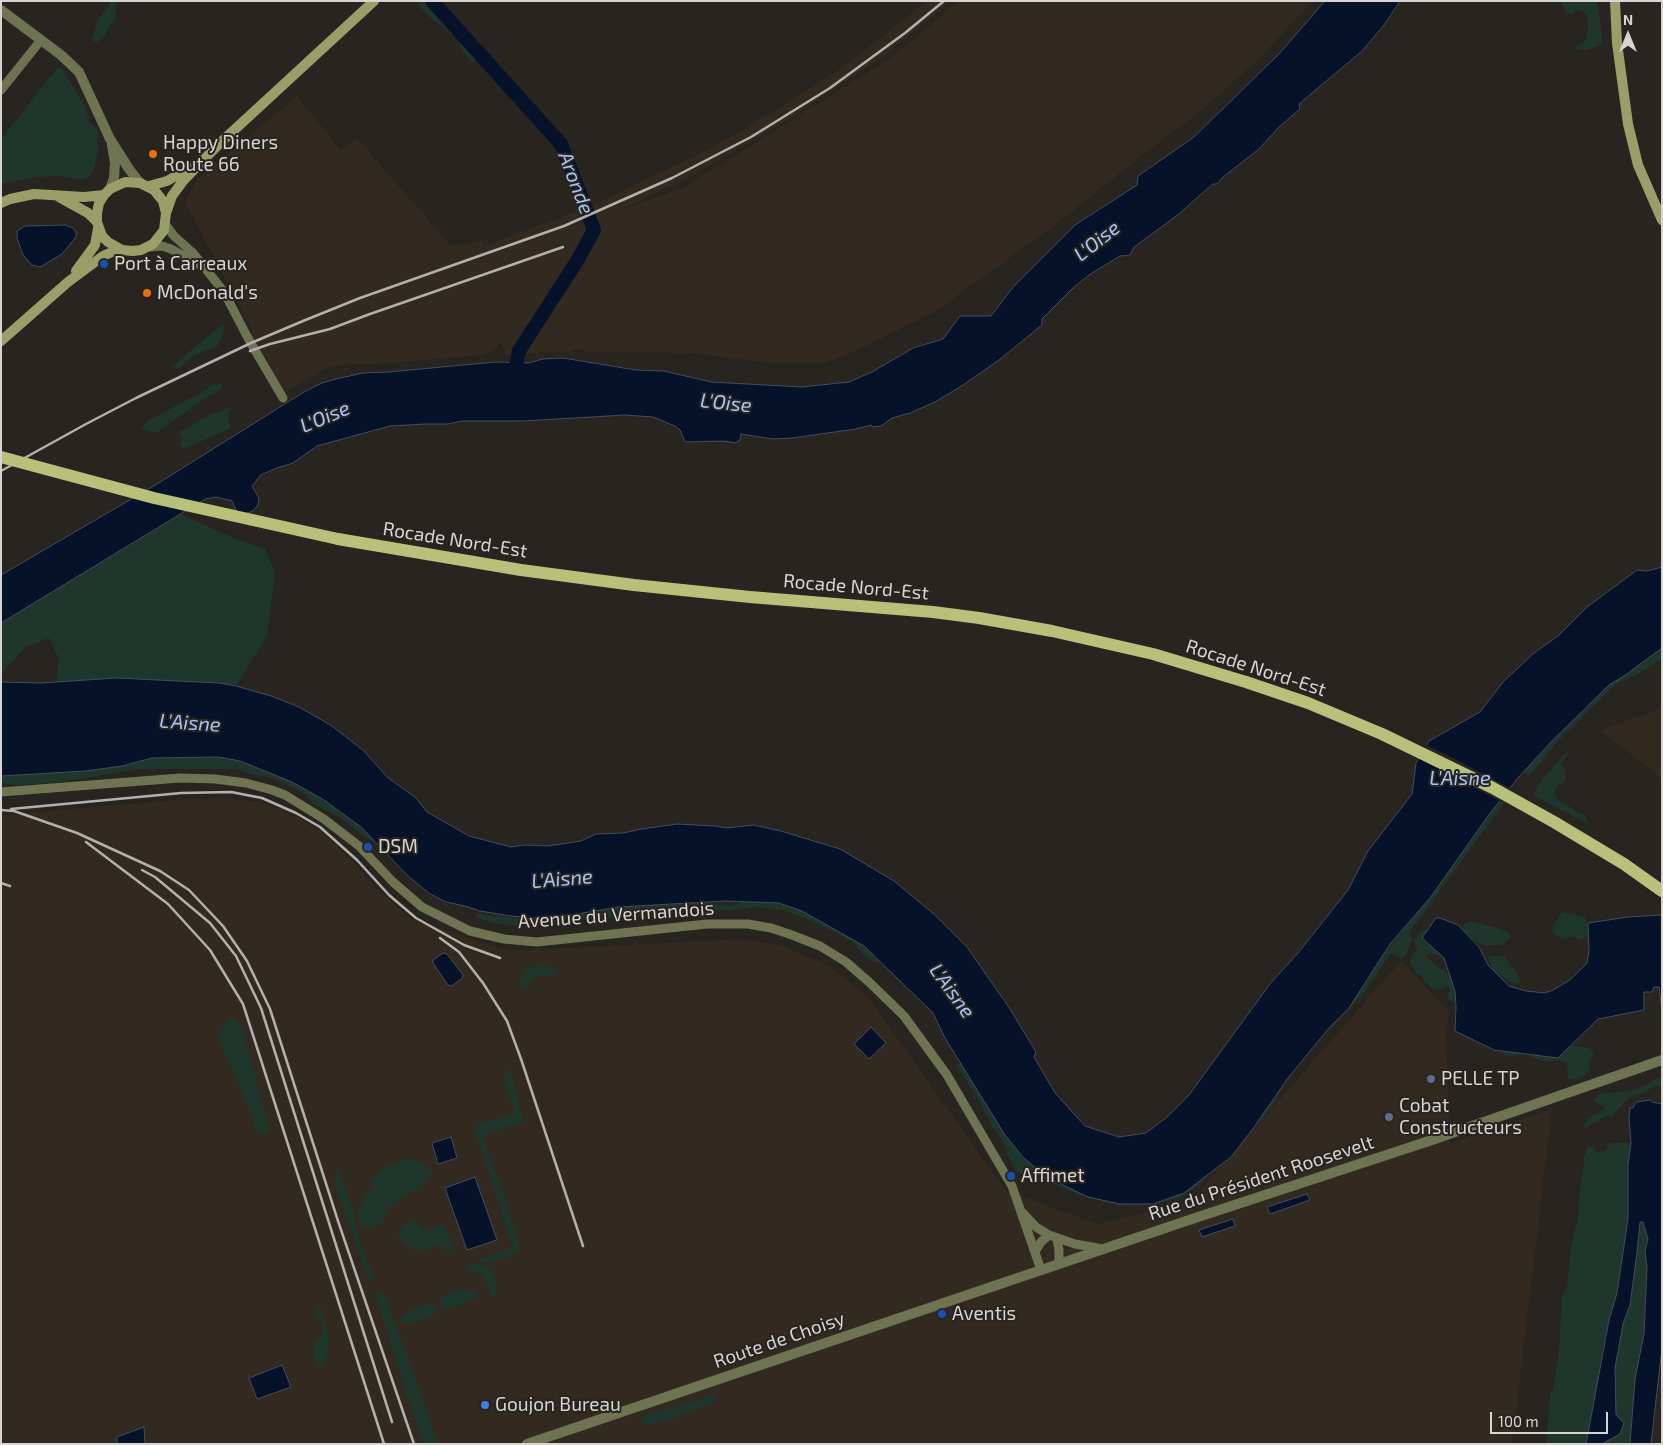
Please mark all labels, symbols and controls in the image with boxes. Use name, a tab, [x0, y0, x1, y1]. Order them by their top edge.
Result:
north arrow	[1603, 10, 1653, 60]
text: N	[1623, 11, 1633, 28]
place label: Happy Diners Route 66	[163, 132, 278, 176]
marker: Happy Diners Route 66	[147, 148, 159, 160]
water label: Aronde	[553, 148, 599, 218]
water label: L'Oise	[1069, 216, 1125, 266]
place label: Port à Carreaux	[114, 253, 247, 275]
marker: Port à Carreaux	[98, 258, 110, 270]
place label: McDonald's	[157, 282, 258, 304]
marker: McDonald's	[141, 287, 153, 299]
water label: L'Oise	[699, 388, 753, 418]
water label: L'Oise	[297, 396, 353, 438]
street label: Rocade Nord-Est	[381, 517, 529, 563]
street label: Rocade Nord-Est	[782, 569, 930, 605]
street label: Rocade Nord-Est	[1183, 635, 1329, 701]
water label: L'Aisne	[158, 709, 222, 737]
water label: L'Aisne	[1429, 766, 1491, 790]
place label: DSM	[378, 836, 418, 858]
marker: DSM	[362, 841, 374, 853]
water label: L'Aisne	[530, 864, 594, 894]
street label: Avenue du Vermandois	[517, 897, 715, 933]
water label: L'Aisne	[924, 959, 980, 1023]
place label: PELLE TP	[1441, 1068, 1520, 1090]
marker: PELLE TP	[1425, 1073, 1437, 1085]
place label: Cobat Constructeurs	[1399, 1095, 1522, 1139]
marker: Cobat Constructeurs	[1383, 1111, 1395, 1123]
street label: Rue du Président Roosevelt	[1145, 1131, 1377, 1225]
place label: Affimet	[1021, 1165, 1084, 1187]
marker: Affimet	[1005, 1170, 1017, 1182]
place label: Aventis	[952, 1303, 1016, 1325]
street label: Route de Choisy	[710, 1307, 848, 1373]
marker: Aventis	[936, 1308, 948, 1320]
place label: Goujon Bureau	[495, 1394, 621, 1416]
marker: Goujon Bureau	[479, 1399, 491, 1411]
scale bar	[1493, 1402, 1610, 1434]
text: 100 m	[1498, 1412, 1539, 1430]

